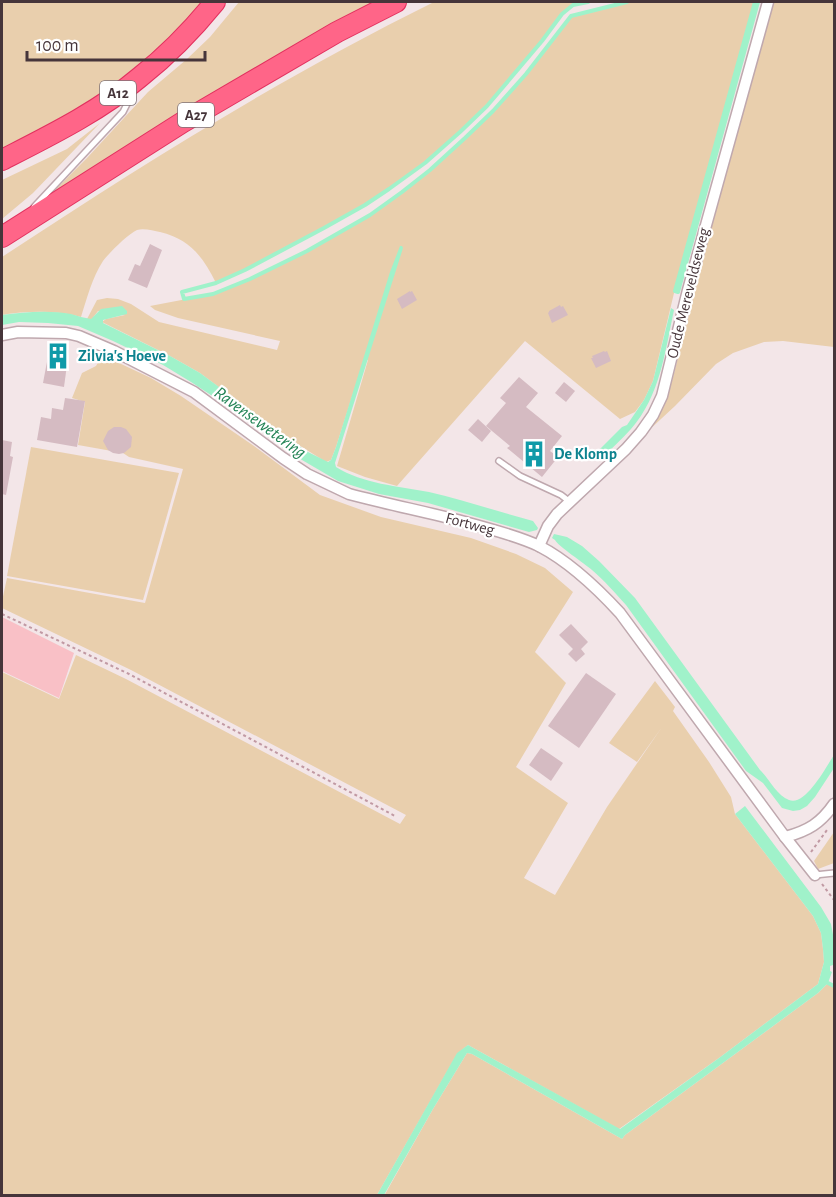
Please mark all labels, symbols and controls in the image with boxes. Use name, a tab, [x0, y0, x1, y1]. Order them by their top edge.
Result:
scale bar	[27, 24, 206, 62]
text: 100 m	[36, 37, 79, 55]
road number: A12	[100, 81, 136, 105]
road number: A27	[178, 103, 214, 127]
street label: Oude Mereveldseweg	[664, 226, 712, 360]
building icon: Zilvia's Hoeve	[43, 341, 73, 371]
place label: Zilvia's Hoeve	[78, 348, 167, 364]
water label: Ravensewetering	[211, 384, 309, 462]
building icon: De Klomp	[519, 439, 549, 469]
place label: De Klomp	[554, 446, 617, 462]
street label: Fortweg	[444, 510, 496, 538]

